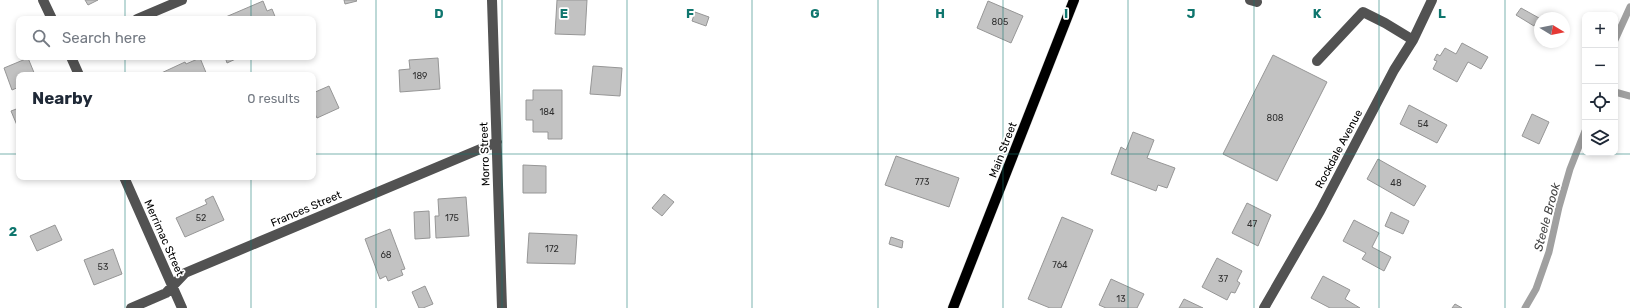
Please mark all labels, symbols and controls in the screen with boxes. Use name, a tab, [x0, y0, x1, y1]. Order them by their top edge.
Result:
text: D	[434, 6, 444, 21]
text: E	[560, 6, 568, 21]
text: F	[686, 6, 694, 21]
text: G	[810, 6, 820, 21]
text: H	[935, 6, 945, 21]
text: I	[1064, 6, 1068, 21]
text: J	[1187, 6, 1195, 21]
text: K	[1313, 6, 1322, 21]
text: L	[1438, 6, 1446, 21]
north arrow	[1534, 12, 1570, 48]
map controls	[1582, 12, 1618, 156]
button: +	[1582, 12, 1618, 48]
search box	[16, 16, 316, 60]
house number: 805	[992, 17, 1008, 27]
icon: search	[30, 27, 52, 49]
text: Search here	[62, 29, 146, 47]
button: −	[1582, 48, 1618, 84]
house number: 189	[413, 71, 427, 81]
button: locate	[1582, 84, 1618, 120]
text: Nearby	[32, 88, 93, 108]
text: 0 results	[247, 91, 300, 106]
house number: 184	[539, 107, 555, 117]
street label: Rockdale Avenue	[1313, 107, 1365, 191]
house number: 808	[1266, 113, 1284, 123]
house number: 54	[1418, 119, 1429, 129]
street label: Main Street	[986, 120, 1020, 180]
button: layers	[1582, 120, 1618, 156]
street label: Morro Street	[477, 121, 493, 186]
house number: 773	[915, 177, 929, 187]
house number: 48	[1390, 178, 1402, 188]
water label: Steele Brook	[1531, 180, 1563, 253]
street label: Frances Street	[269, 188, 344, 230]
street label: Merrimac Street	[141, 198, 187, 279]
house number: 52	[196, 213, 206, 223]
house number: 175	[445, 213, 459, 223]
house number: 47	[1247, 219, 1257, 229]
text: 2	[9, 224, 17, 239]
house number: 172	[545, 244, 559, 254]
house number: 68	[380, 250, 392, 260]
house number: 764	[1052, 260, 1068, 270]
house number: 53	[98, 262, 108, 272]
house number: 37	[1218, 274, 1228, 284]
house number: 13	[1116, 294, 1126, 304]

